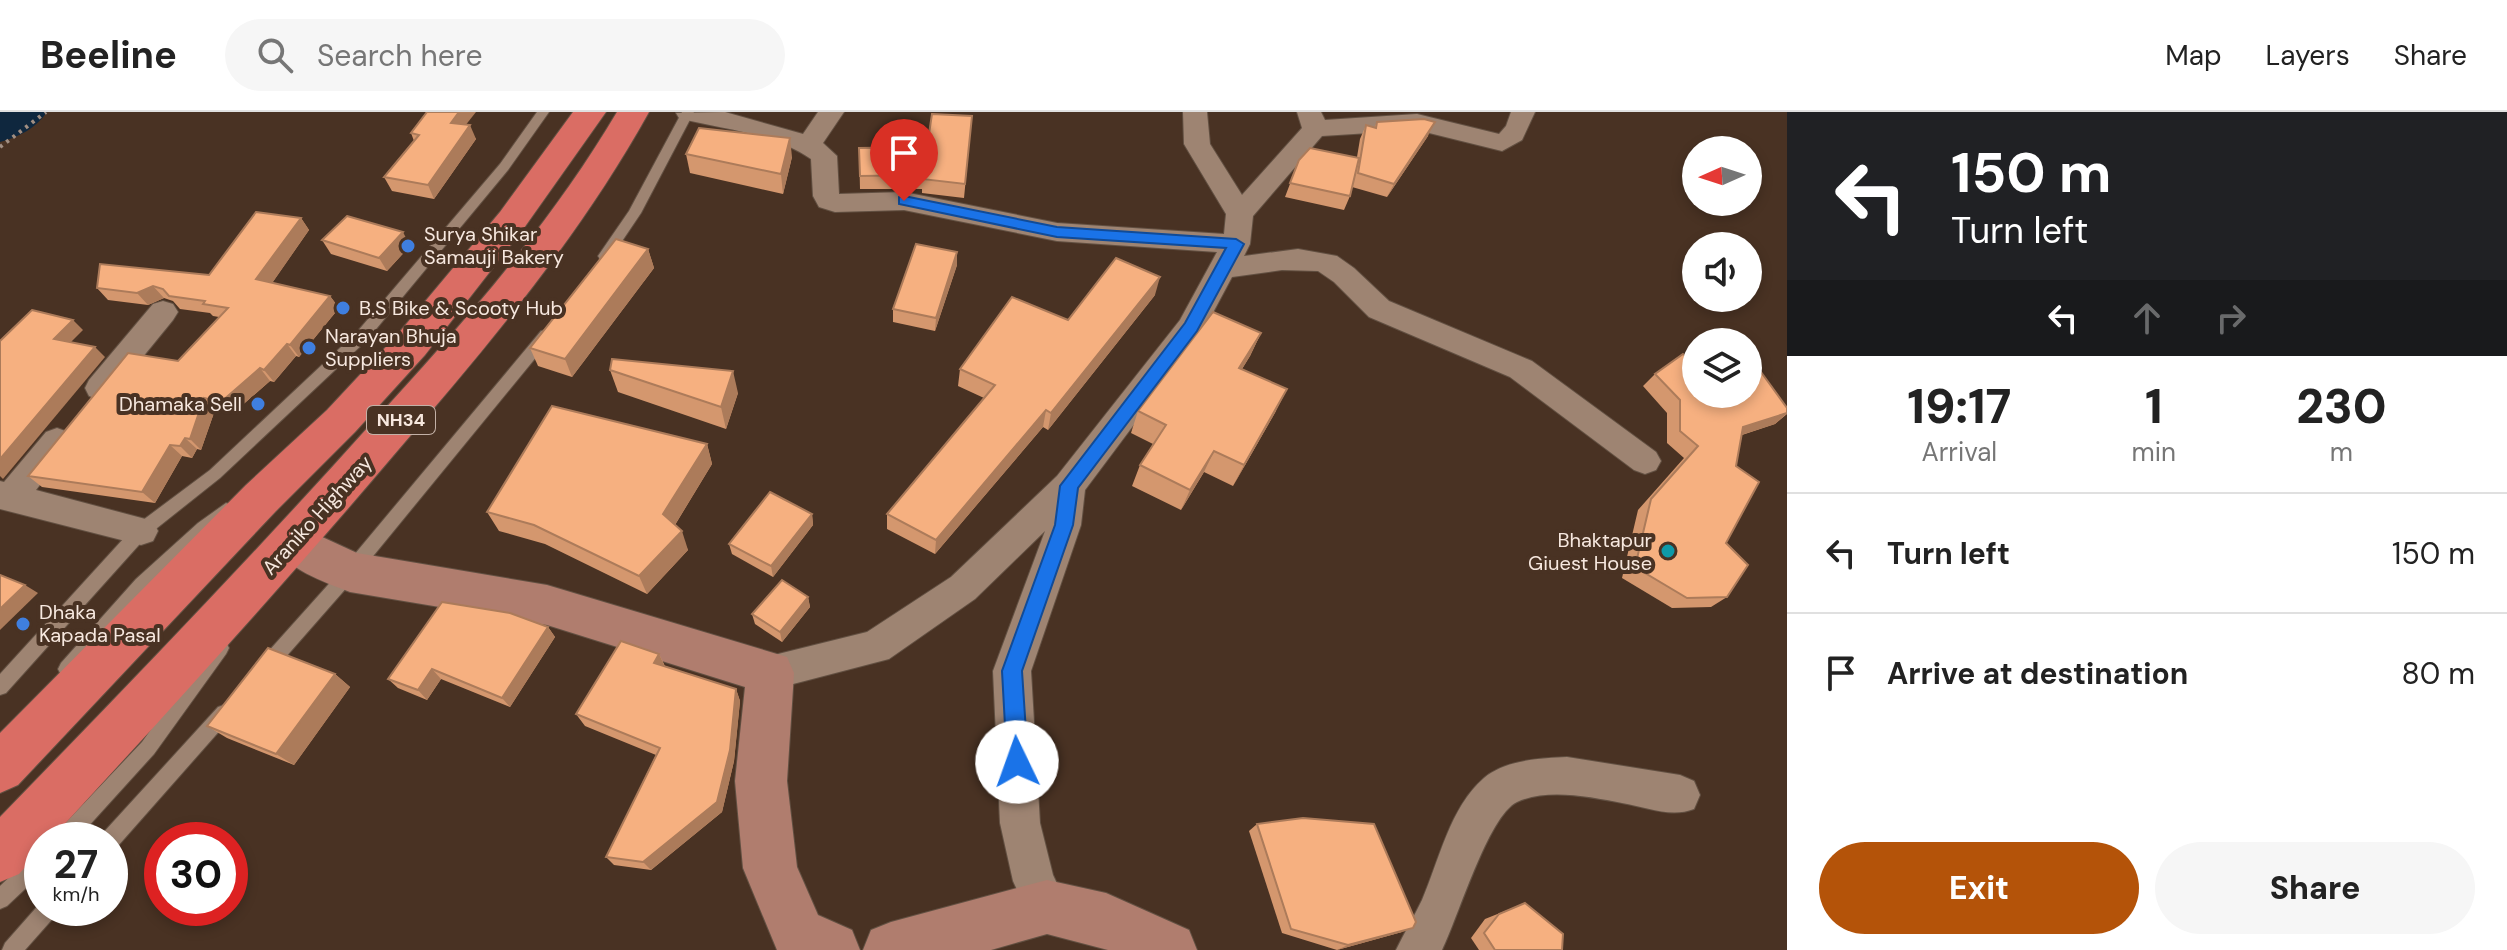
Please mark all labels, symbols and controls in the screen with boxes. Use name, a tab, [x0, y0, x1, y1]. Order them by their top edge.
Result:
search box	[225, 19, 785, 91]
text: Beeline	[40, 30, 177, 80]
icon: search	[253, 33, 297, 77]
text: Search here	[317, 36, 482, 75]
text: Map	[2165, 37, 2222, 74]
text: Layers	[2266, 37, 2350, 74]
text: Share	[2394, 37, 2467, 74]
pin	[870, 119, 938, 201]
icon: arrive	[882, 131, 926, 175]
north arrow	[1682, 136, 1762, 216]
map controls	[1682, 136, 1762, 408]
text: 150 m	[1951, 136, 2112, 209]
icon: left	[1819, 144, 1923, 248]
text: Turn left	[1951, 207, 2088, 254]
place label: Surya Shikar Samauji Bakery	[424, 221, 564, 270]
button: sound	[1682, 232, 1762, 312]
marker: Surya Shikar Samauji Bakery	[399, 237, 417, 255]
place label: B.S Bike & Scooty Hub	[359, 295, 563, 321]
icon: left	[2041, 296, 2085, 340]
icon: ahead	[2125, 296, 2169, 340]
icon: right	[2209, 296, 2253, 340]
marker: B.S Bike & Scooty Hub	[334, 299, 352, 317]
place label: Narayan Bhuja Suppliers	[325, 323, 457, 372]
button: layers	[1682, 328, 1762, 408]
marker: Narayan Bhuja Suppliers	[300, 339, 318, 357]
text: 19:17	[1907, 375, 2011, 438]
text: 1	[2145, 375, 2163, 438]
text: 230	[2296, 375, 2387, 438]
place label: Dhamaka Sell	[119, 391, 242, 417]
marker: Dhamaka Sell	[249, 395, 267, 413]
road number: NH34	[367, 406, 435, 434]
text: Arrival	[1921, 435, 1997, 469]
text: min	[2132, 435, 2176, 469]
text: m	[2330, 435, 2353, 469]
street label: Araniko Highway	[256, 450, 378, 580]
place label: Bhaktapur Giuest House	[1528, 527, 1652, 576]
icon: left	[1819, 531, 1863, 575]
text: Turn left	[1887, 534, 2010, 573]
text: 150 m	[2392, 534, 2475, 573]
marker: Bhaktapur Giuest House	[1659, 542, 1677, 560]
place label: Dhaka Kapada Pasal	[39, 599, 161, 648]
marker: Dhaka Kapada Pasal	[14, 615, 32, 633]
icon: arrive	[1819, 651, 1863, 695]
text: Arrive at destination	[1887, 654, 2188, 693]
text: 80 m	[2402, 654, 2475, 693]
position arrow	[975, 720, 1059, 804]
speed limit sign: 30	[144, 822, 248, 926]
text: 27	[54, 838, 98, 890]
button: Exit	[1819, 842, 2139, 934]
button: Share	[2155, 842, 2475, 934]
text: km/h	[52, 881, 100, 907]

